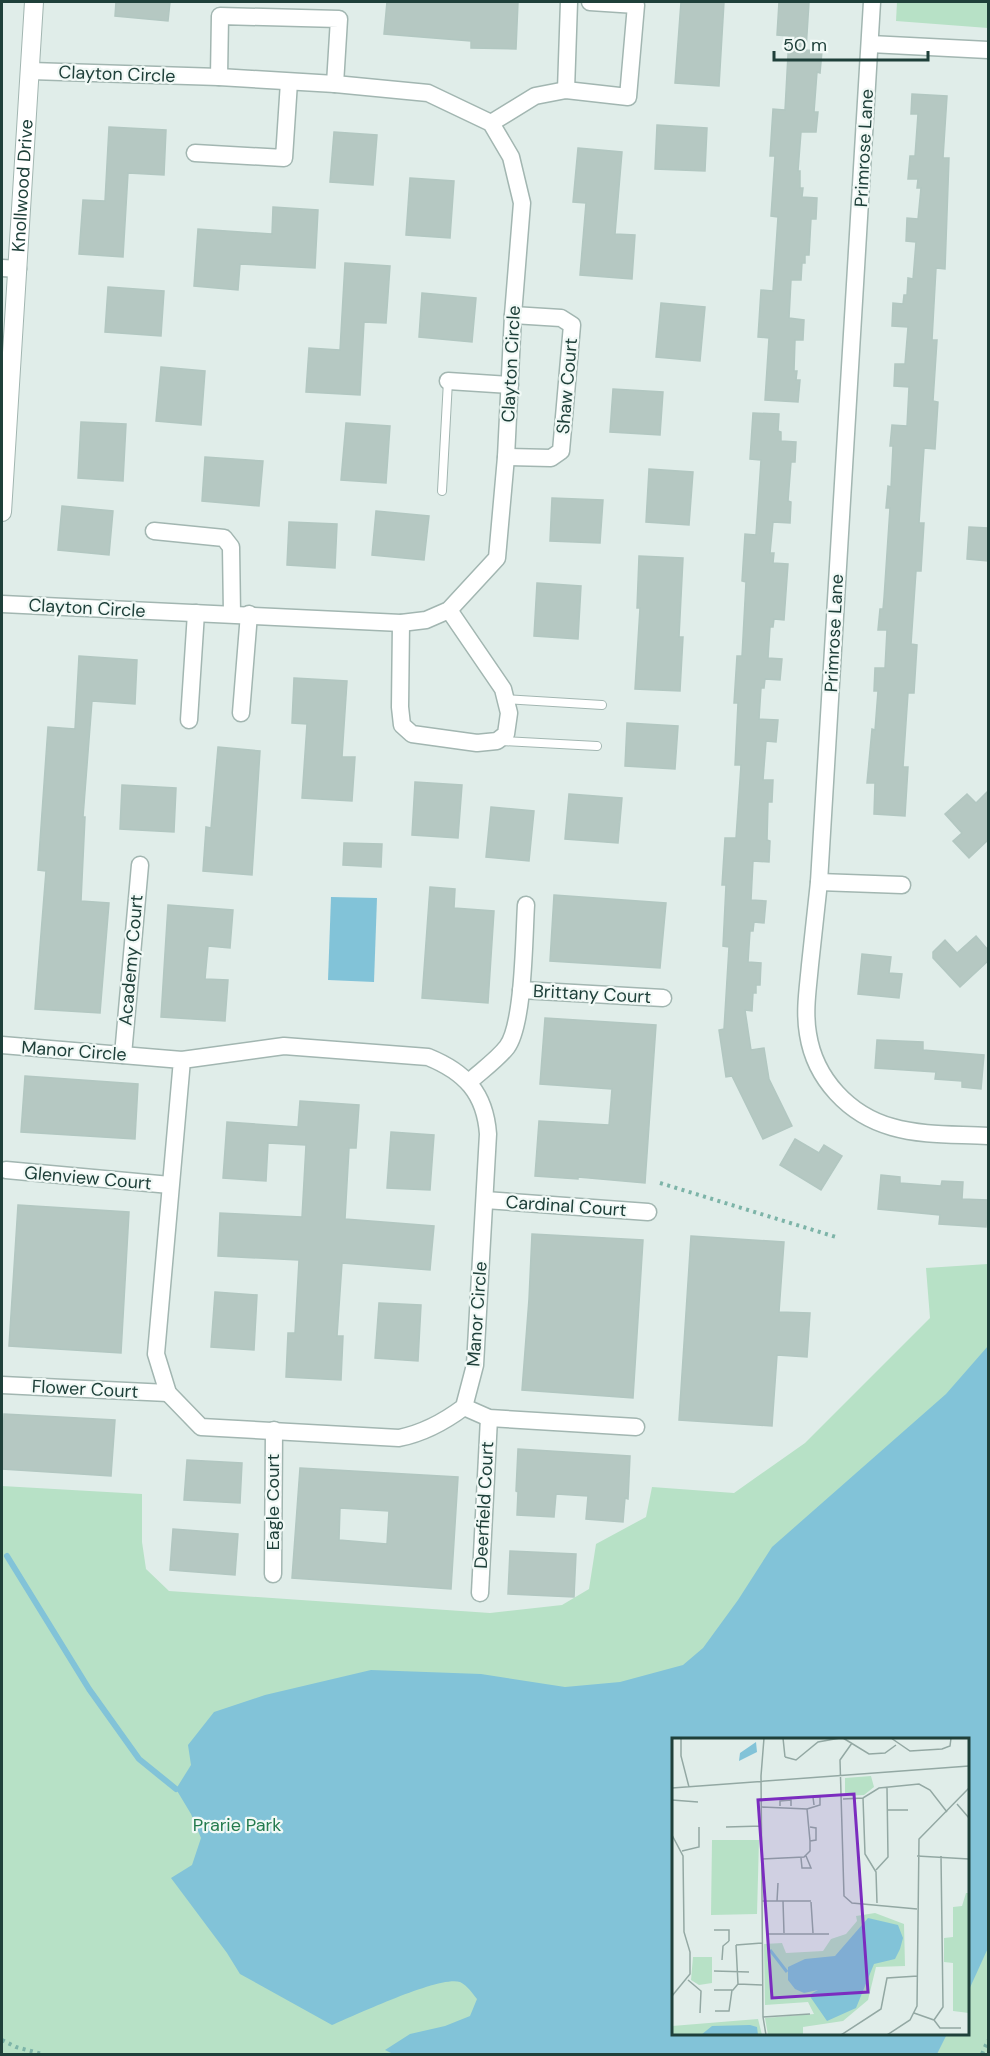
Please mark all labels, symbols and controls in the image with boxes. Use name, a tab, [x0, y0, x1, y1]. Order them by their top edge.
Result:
scale bar	[774, 24, 928, 62]
text: 50 m	[783, 33, 827, 57]
street label: Clayton Circle	[58, 60, 176, 88]
street label: Primrose Lane	[849, 88, 879, 208]
street label: Knollwood Drive	[6, 118, 39, 253]
street label: Clayton Circle	[496, 305, 526, 423]
street label: Shaw Court	[551, 337, 583, 435]
street label: Primrose Lane	[819, 573, 849, 693]
street label: Clayton Circle	[28, 593, 146, 623]
street label: Academy Court	[113, 894, 149, 1026]
street label: Brittany Court	[532, 979, 652, 1009]
street label: Manor Circle	[21, 1035, 127, 1067]
street label: Glenview Court	[23, 1160, 153, 1196]
street label: Cardinal Court	[505, 1190, 627, 1222]
street label: Manor Circle	[461, 1261, 493, 1367]
street label: Flower Court	[31, 1374, 139, 1404]
street label: Deerfield Court	[469, 1441, 499, 1569]
street label: Eagle Court	[261, 1454, 285, 1550]
inset map	[672, 1738, 969, 2035]
park label: Prarie Park	[193, 1813, 281, 1837]

